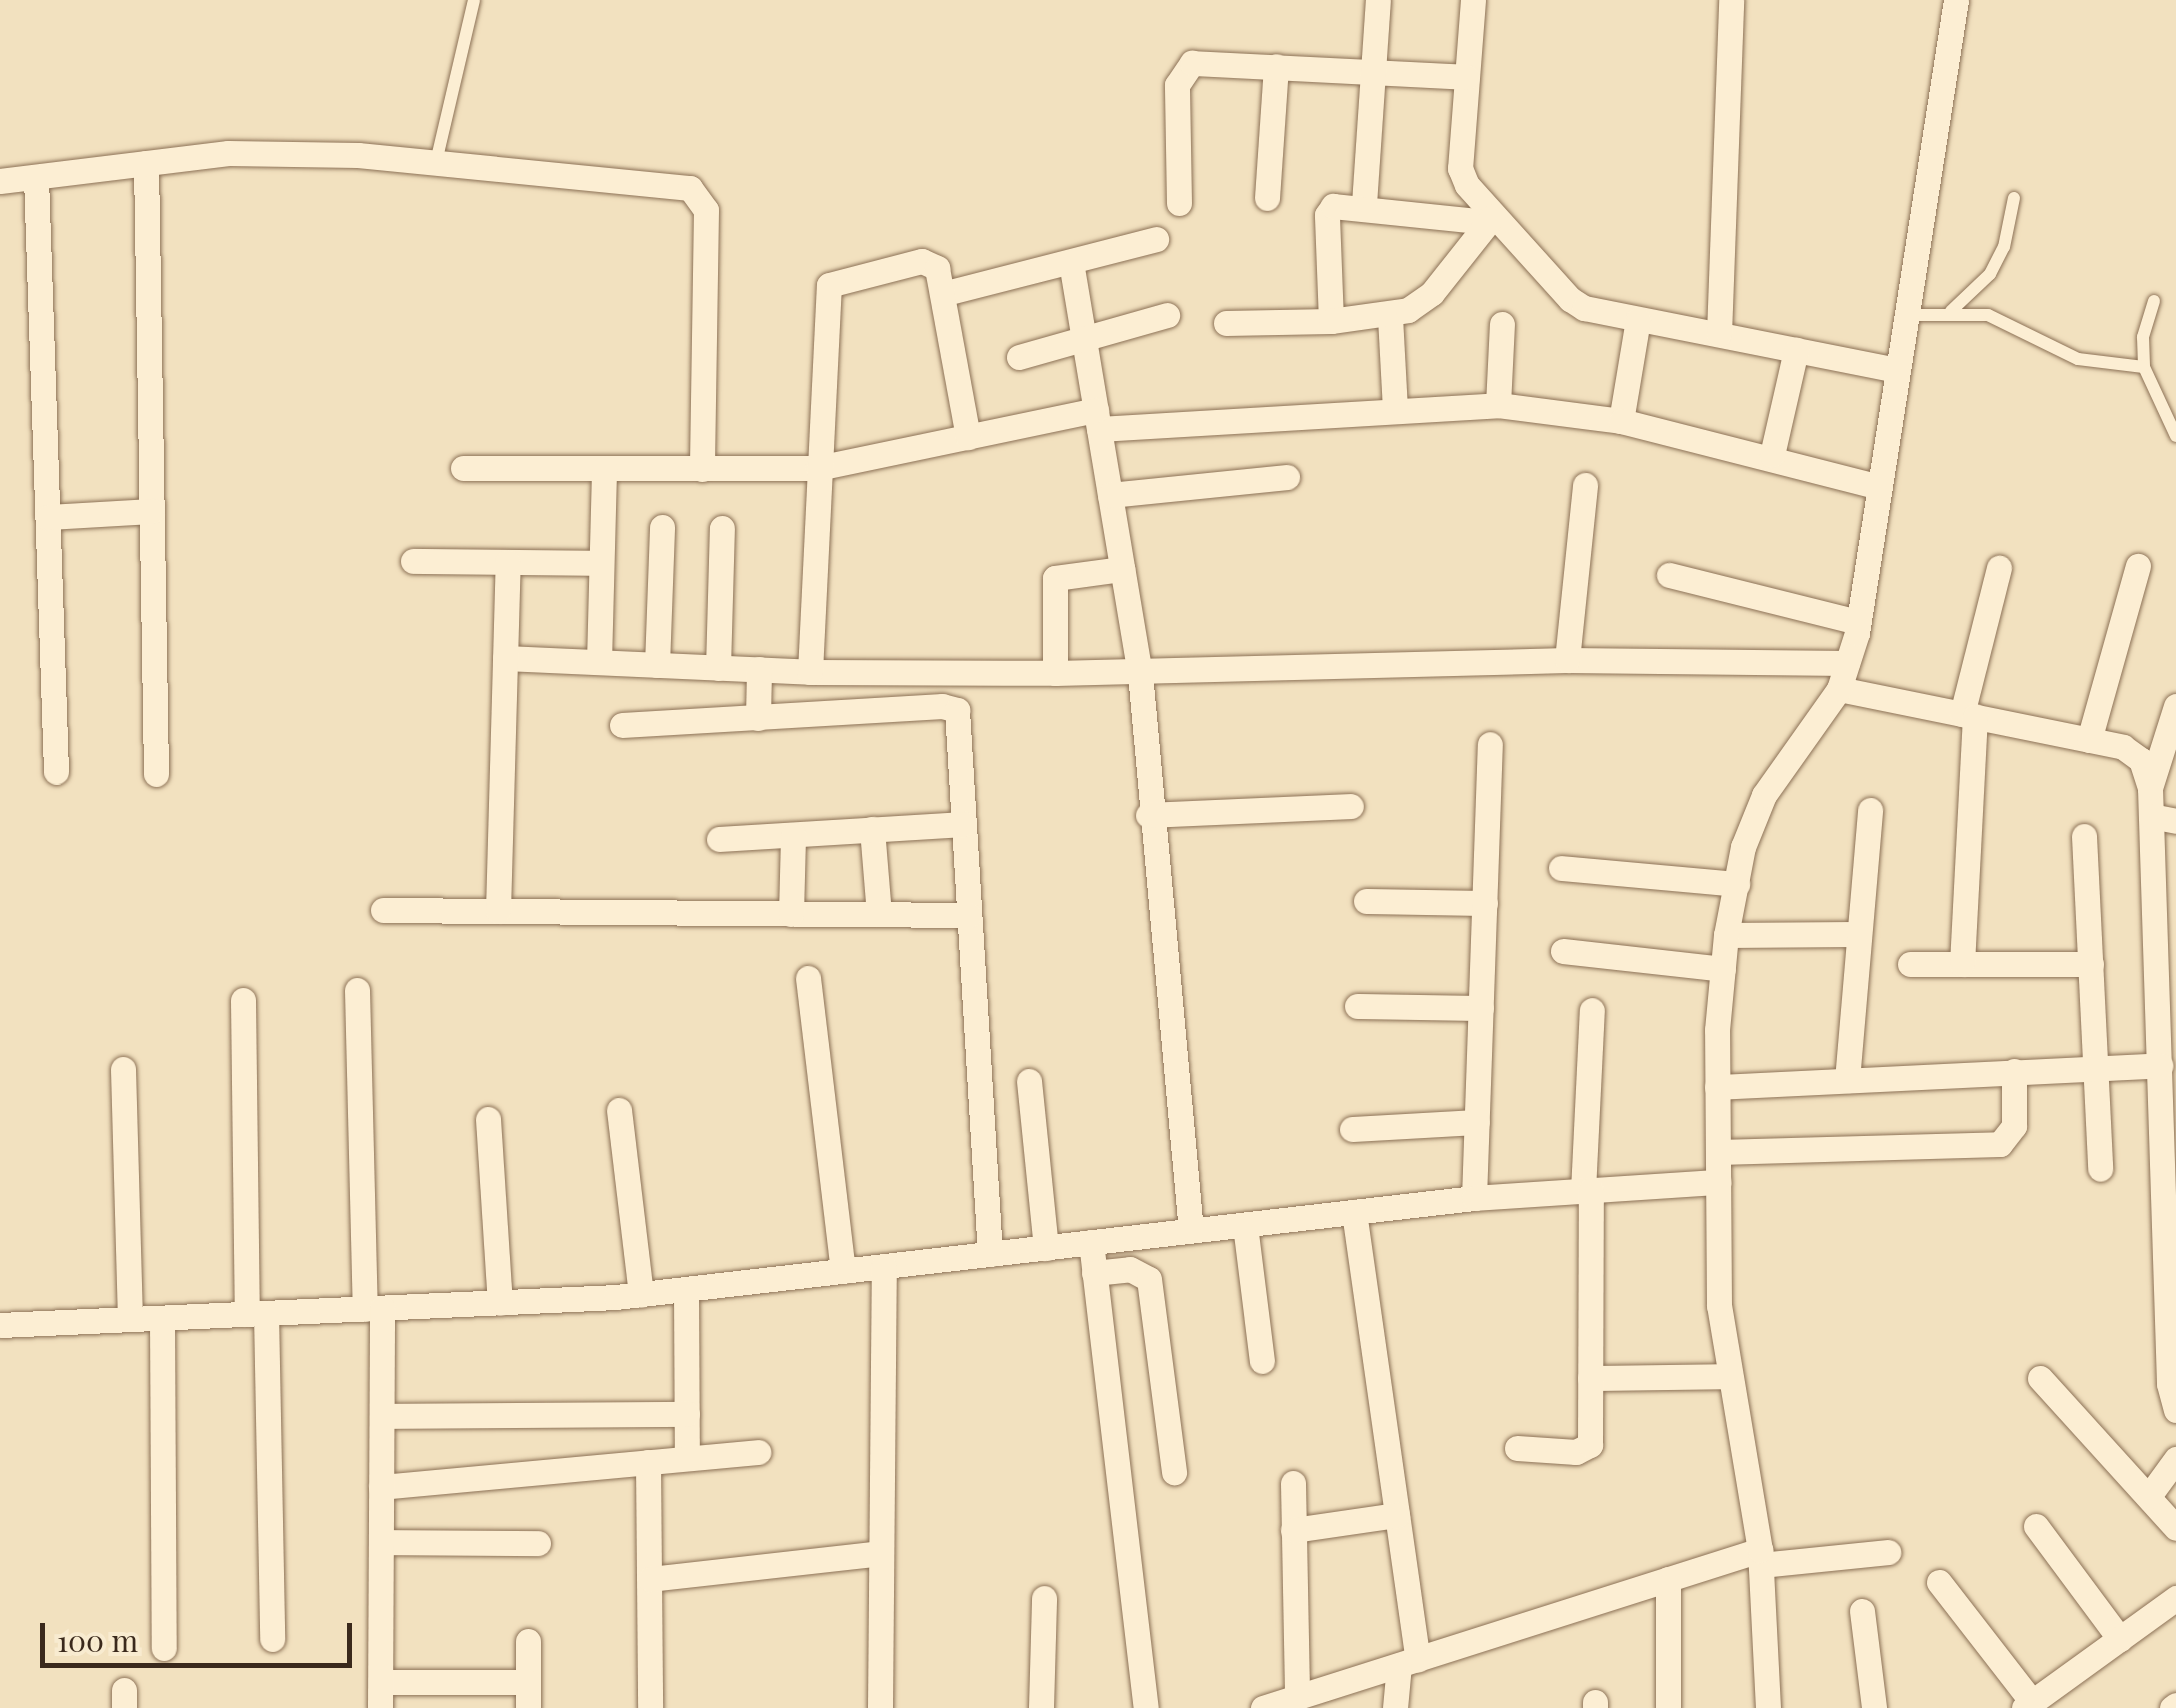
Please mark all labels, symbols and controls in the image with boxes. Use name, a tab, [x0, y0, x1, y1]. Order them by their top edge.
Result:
scale bar	[45, 1603, 358, 1665]
text: 100 m	[57, 1620, 138, 1660]

